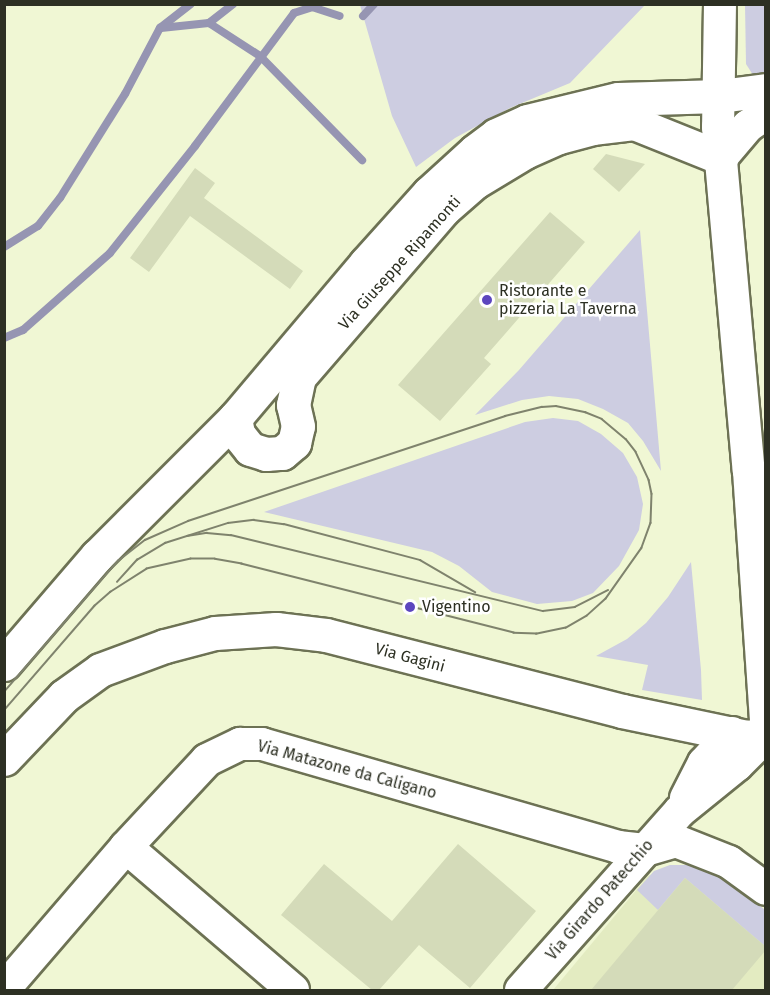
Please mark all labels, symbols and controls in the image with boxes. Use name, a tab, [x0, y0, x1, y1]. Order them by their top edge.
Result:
street label: Via Giuseppe Ripamonti	[335, 192, 465, 334]
place label: Ristorante e pizzeria La Taverna	[499, 281, 637, 319]
marker: Ristorante e pizzeria La Taverna	[480, 293, 494, 307]
place label: Vigentino	[422, 597, 491, 617]
marker: Vigentino	[403, 600, 417, 614]
street label: Via Gagini	[373, 639, 447, 677]
street label: Via Matazone da Caligano	[255, 737, 439, 803]
street label: Via Girardo Patecchio	[542, 836, 658, 964]

